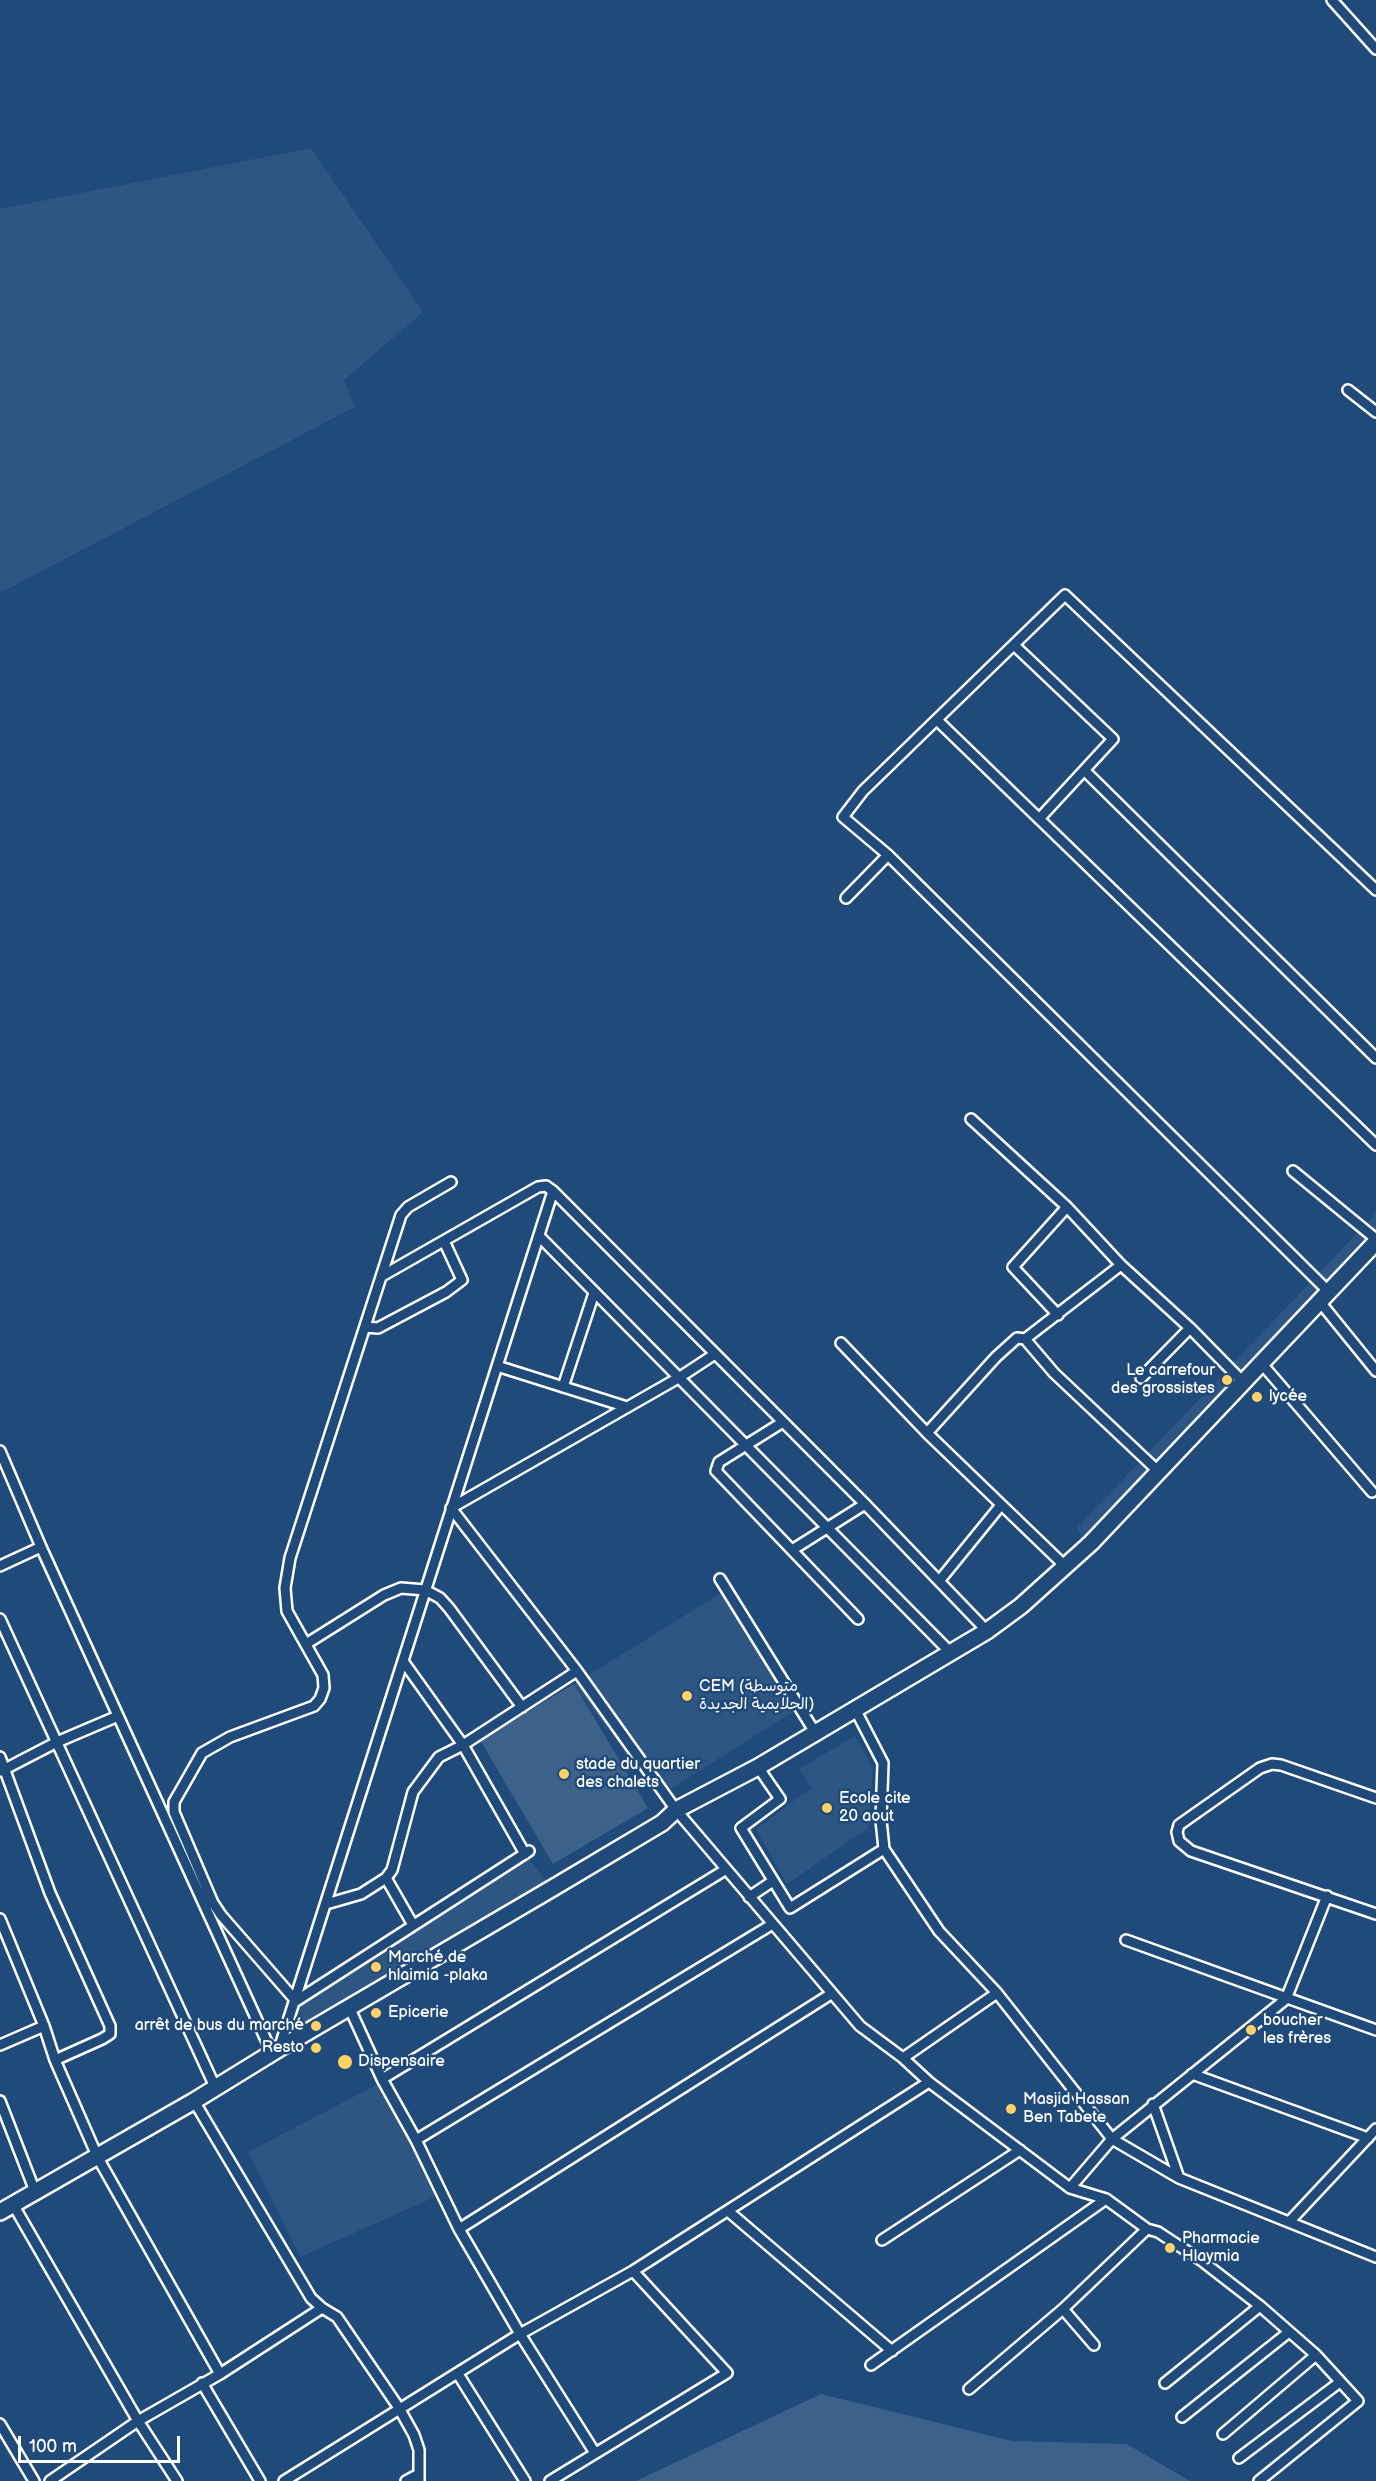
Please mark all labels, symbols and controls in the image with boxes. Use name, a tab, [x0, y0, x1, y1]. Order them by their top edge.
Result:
place label: Le carrefour des grossistes	[1111, 1361, 1215, 1399]
marker: Le carrefour des grossistes	[1220, 1373, 1234, 1387]
place label: lycée	[1269, 1387, 1307, 1407]
marker: lycée	[1250, 1390, 1264, 1404]
place label: CEM (متوسطة الحلايمية الجديدة)	[699, 1677, 814, 1715]
marker: CEM (متوسطة الحلايمية الجديدة)	[680, 1689, 694, 1703]
place label: stade du quartier des chalets	[576, 1755, 700, 1793]
marker: stade du quartier des chalets	[557, 1767, 571, 1781]
place label: Ecole cite 20 aout	[839, 1789, 911, 1827]
marker: Ecole cite 20 aout	[820, 1801, 834, 1815]
place label: Marché de hlaimia -plaka	[388, 1948, 488, 1986]
marker: Marché de hlaimia -plaka	[369, 1960, 383, 1974]
place label: Epicerie	[388, 2003, 449, 2023]
marker: Epicerie	[369, 2006, 383, 2020]
place label: boucher les frères	[1263, 2011, 1331, 2049]
place label: arrêt de bus du marché	[135, 2016, 304, 2036]
marker: arrêt de bus du marché	[309, 2019, 323, 2033]
marker: boucher les frères	[1244, 2023, 1258, 2037]
place label: Resto	[262, 2038, 304, 2058]
marker: Resto	[309, 2041, 323, 2055]
place label: Dispensaire	[358, 2052, 445, 2072]
marker: Dispensaire	[336, 2053, 354, 2071]
place label: Masjid Hassan Ben Tabete	[1023, 2090, 1129, 2128]
marker: Masjid Hassan Ben Tabete	[1004, 2102, 1018, 2116]
place label: Pharmacie Hlaymia	[1182, 2229, 1260, 2267]
marker: Pharmacie Hlaymia	[1163, 2241, 1177, 2255]
scale bar	[21, 2424, 183, 2462]
text: 100 m	[29, 2436, 77, 2457]

